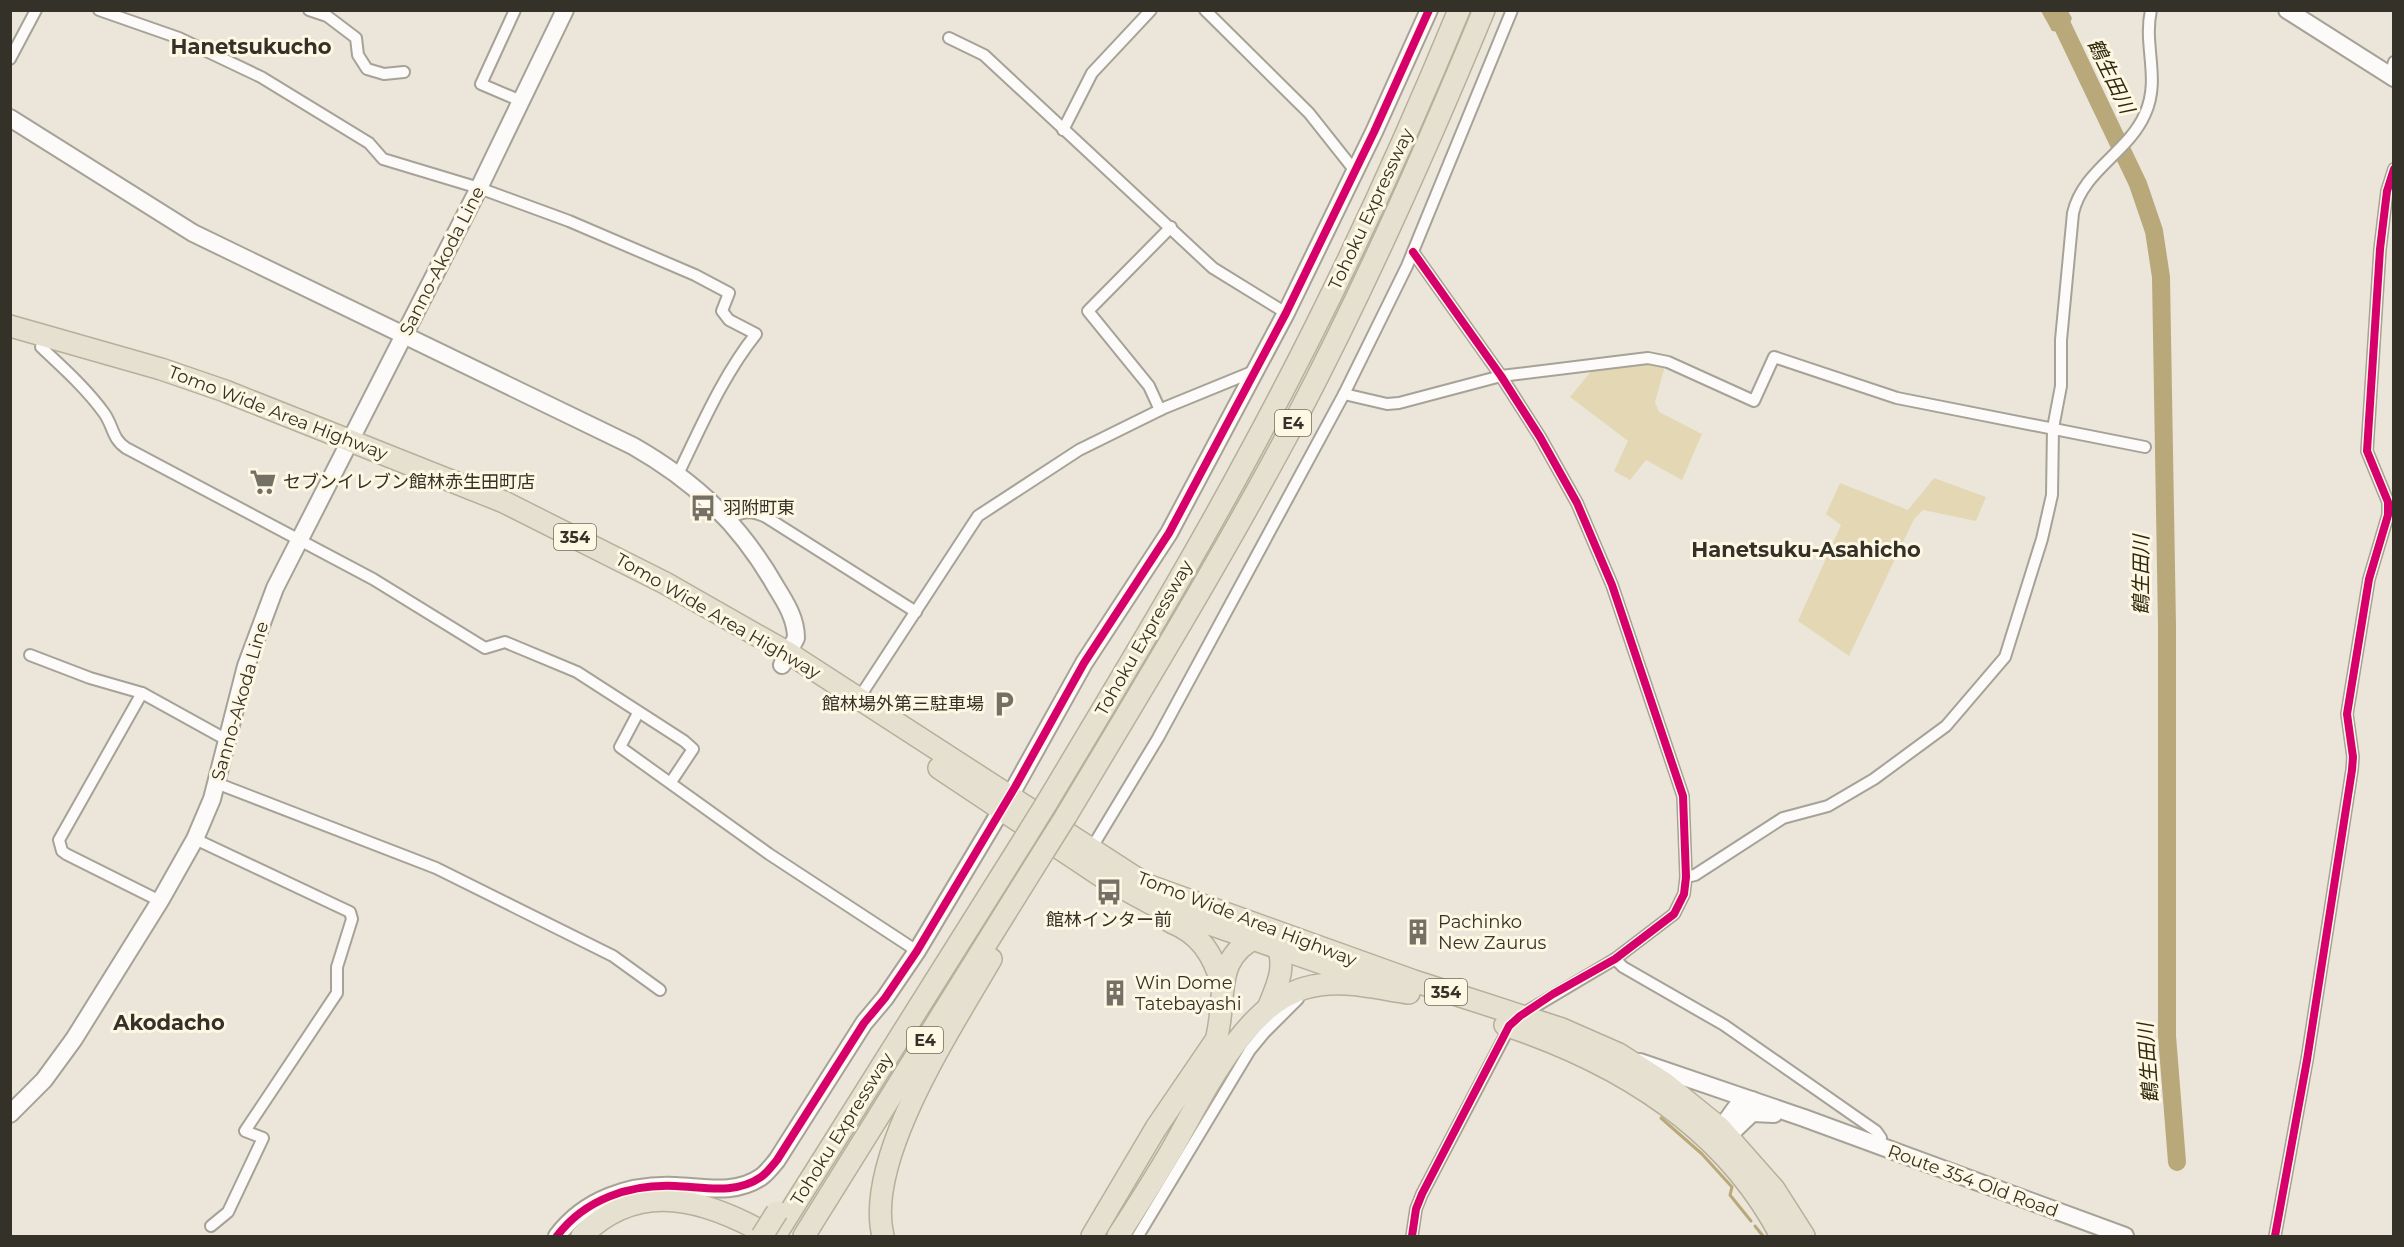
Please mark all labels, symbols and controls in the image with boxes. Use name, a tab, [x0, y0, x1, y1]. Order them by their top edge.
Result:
district label: Hanetsukucho	[170, 34, 332, 59]
water label: 鶴生田川	[2083, 35, 2140, 119]
street label: Tohoku Expressway	[1324, 124, 1418, 293]
street label: Sanno-Akoda Line	[395, 183, 489, 339]
street label: Tomo Wide Area Highway	[165, 361, 391, 465]
road number: E4	[1275, 410, 1311, 436]
supermarket icon: セブンイレブン館林赤生田町店	[248, 467, 278, 497]
place label: セブンイレブン館林赤生田町店	[283, 471, 535, 493]
bus stop icon: 羽附町東	[688, 493, 718, 523]
place label: 羽附町東	[723, 497, 795, 519]
road number: 354	[554, 524, 596, 550]
water label: 鶴生田川	[2129, 533, 2153, 615]
district label: Hanetsuku-Asahicho	[1691, 537, 1921, 562]
street label: Tomo Wide Area Highway	[612, 548, 825, 684]
street label: Tohoku Expressway	[1091, 556, 1198, 720]
street label: Sanno-Akoda Line	[207, 619, 273, 783]
parking icon: 館林場外第三駐車場	[989, 689, 1019, 719]
place label: 館林場外第三駐車場	[822, 693, 984, 715]
street label: Tomo Wide Area Highway	[1134, 867, 1360, 971]
bus stop icon: 館林インター前	[1094, 877, 1124, 907]
place label: 館林インター前	[1046, 909, 1172, 931]
place label: Pachinko New Zaurus	[1438, 911, 1547, 954]
building icon: Pachinko New Zaurus	[1403, 917, 1433, 947]
place label: Win Dome Tatebayashi	[1135, 972, 1242, 1015]
building icon: Win Dome Tatebayashi	[1100, 978, 1130, 1008]
road number: 354	[1425, 979, 1467, 1005]
district label: Akodacho	[112, 1010, 225, 1035]
water label: 鶴生田川	[2133, 1020, 2163, 1104]
road number: E4	[907, 1027, 943, 1053]
street label: Tohoku Expressway	[786, 1048, 898, 1209]
street label: Route 354 Old Road	[1885, 1140, 2061, 1222]

